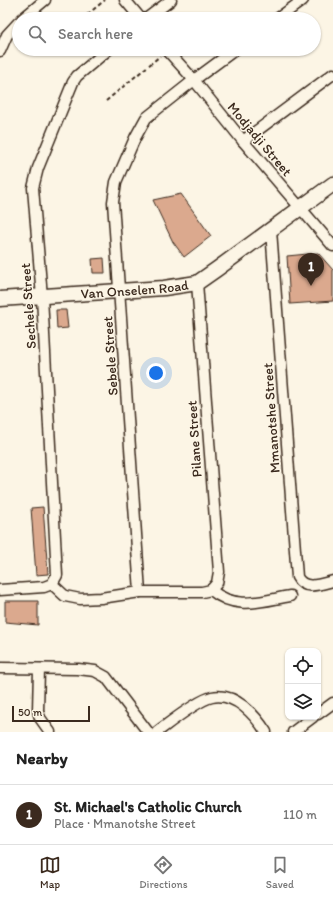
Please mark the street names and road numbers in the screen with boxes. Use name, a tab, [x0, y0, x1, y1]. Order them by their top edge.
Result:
street label: Modjadji Street	[224, 99, 295, 180]
street label: Sechele Street	[17, 263, 40, 349]
street label: Van Onselen Road	[80, 276, 190, 303]
street label: Sebele Street	[99, 316, 122, 396]
street label: Mmanotshe Street	[259, 362, 284, 474]
street label: Pilane Street	[183, 400, 206, 478]

